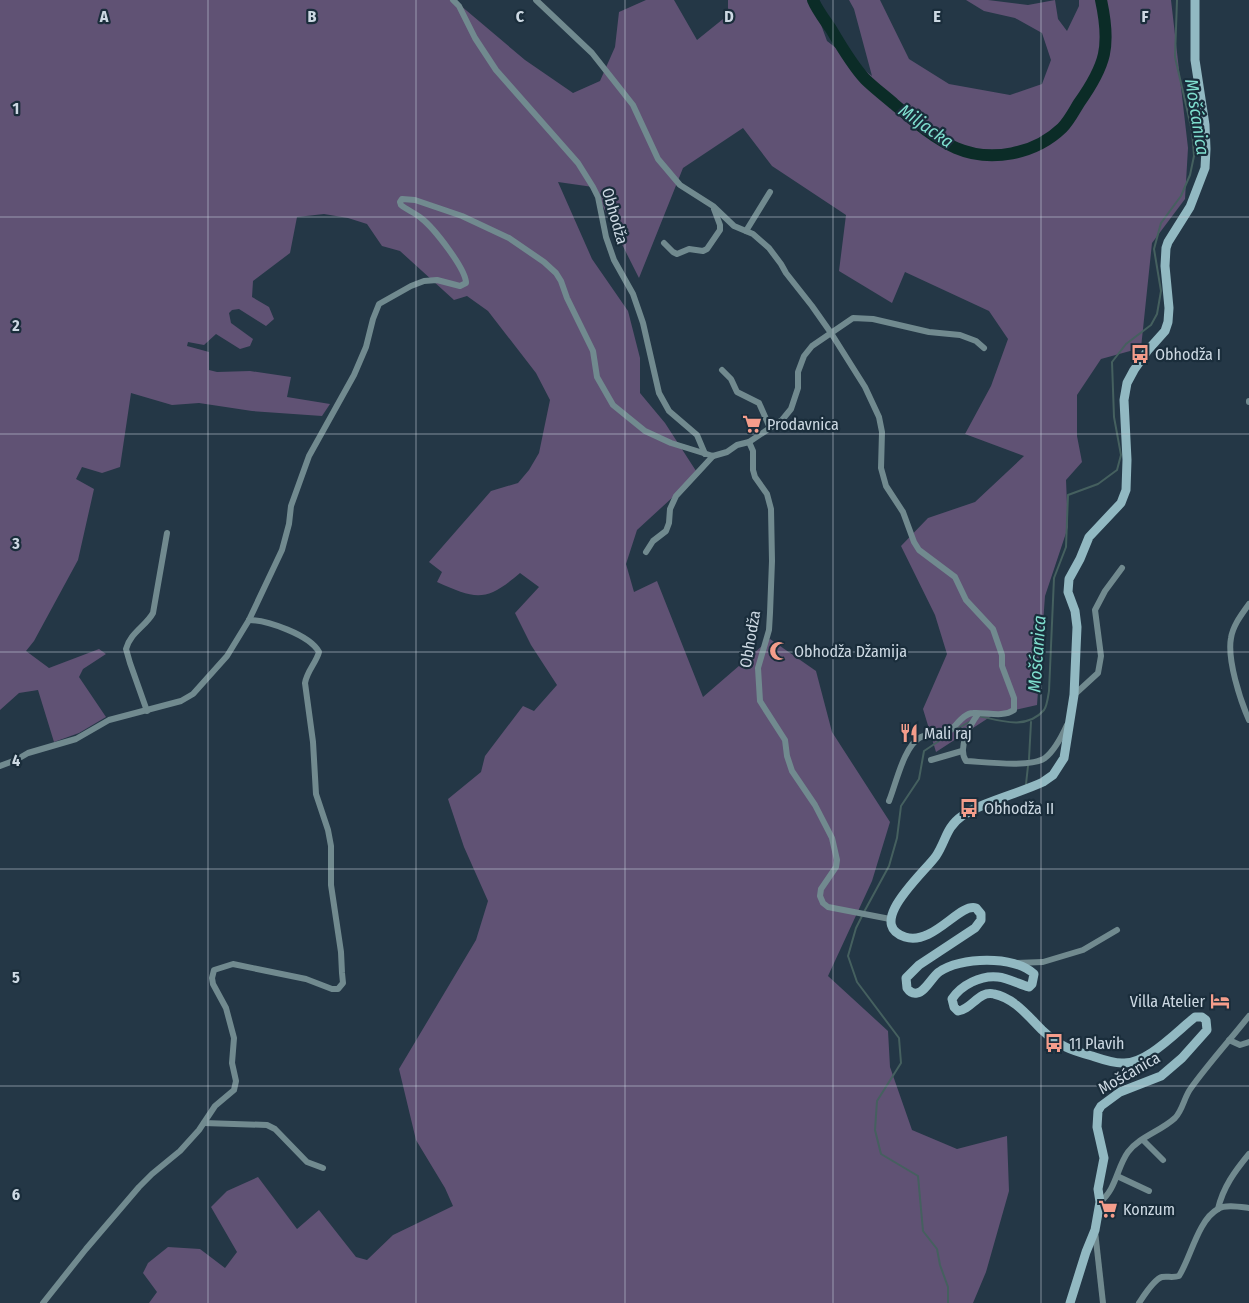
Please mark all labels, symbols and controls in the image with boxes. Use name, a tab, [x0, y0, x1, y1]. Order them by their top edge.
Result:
text: A	[99, 7, 109, 26]
text: B	[308, 7, 317, 26]
text: C	[516, 7, 525, 26]
text: D	[724, 7, 734, 26]
text: E	[933, 7, 941, 26]
text: F	[1141, 7, 1149, 26]
water label: Mošćanica	[1180, 77, 1214, 157]
text: 1	[13, 99, 19, 118]
water label: Miljacka	[894, 99, 958, 153]
street label: Obhodža	[598, 186, 632, 247]
text: 2	[11, 316, 20, 335]
bus stop icon: Obhodža I	[1129, 343, 1151, 365]
place label: Obhodža I	[1155, 345, 1221, 364]
supermarket icon: Prodavnica	[741, 413, 763, 435]
place label: Prodavnica	[767, 415, 839, 434]
text: 3	[11, 534, 20, 553]
street label: Obhodža	[736, 609, 764, 669]
water label: Mošćanica	[1023, 615, 1051, 693]
mosque icon: Obhodža Džamija	[768, 640, 790, 662]
place label: Obhodža Džamija	[794, 642, 907, 661]
restaurant icon: Mali raj	[898, 722, 920, 744]
place label: Mali raj	[924, 724, 972, 743]
text: 4	[12, 751, 20, 770]
bus stop icon: Obhodža II	[958, 797, 980, 819]
place label: Obhodža II	[984, 799, 1054, 818]
text: 5	[12, 968, 20, 987]
hotel icon: Villa Atelier	[1209, 990, 1231, 1012]
place label: Villa Atelier	[1130, 992, 1205, 1011]
bus stop icon: 11 Plavih	[1043, 1032, 1065, 1054]
place label: 11 Plavih	[1069, 1034, 1125, 1053]
street label: Mošćanica	[1095, 1048, 1163, 1098]
text: 6	[12, 1185, 20, 1204]
supermarket icon: Konzum	[1097, 1198, 1119, 1220]
place label: Konzum	[1123, 1200, 1175, 1219]

